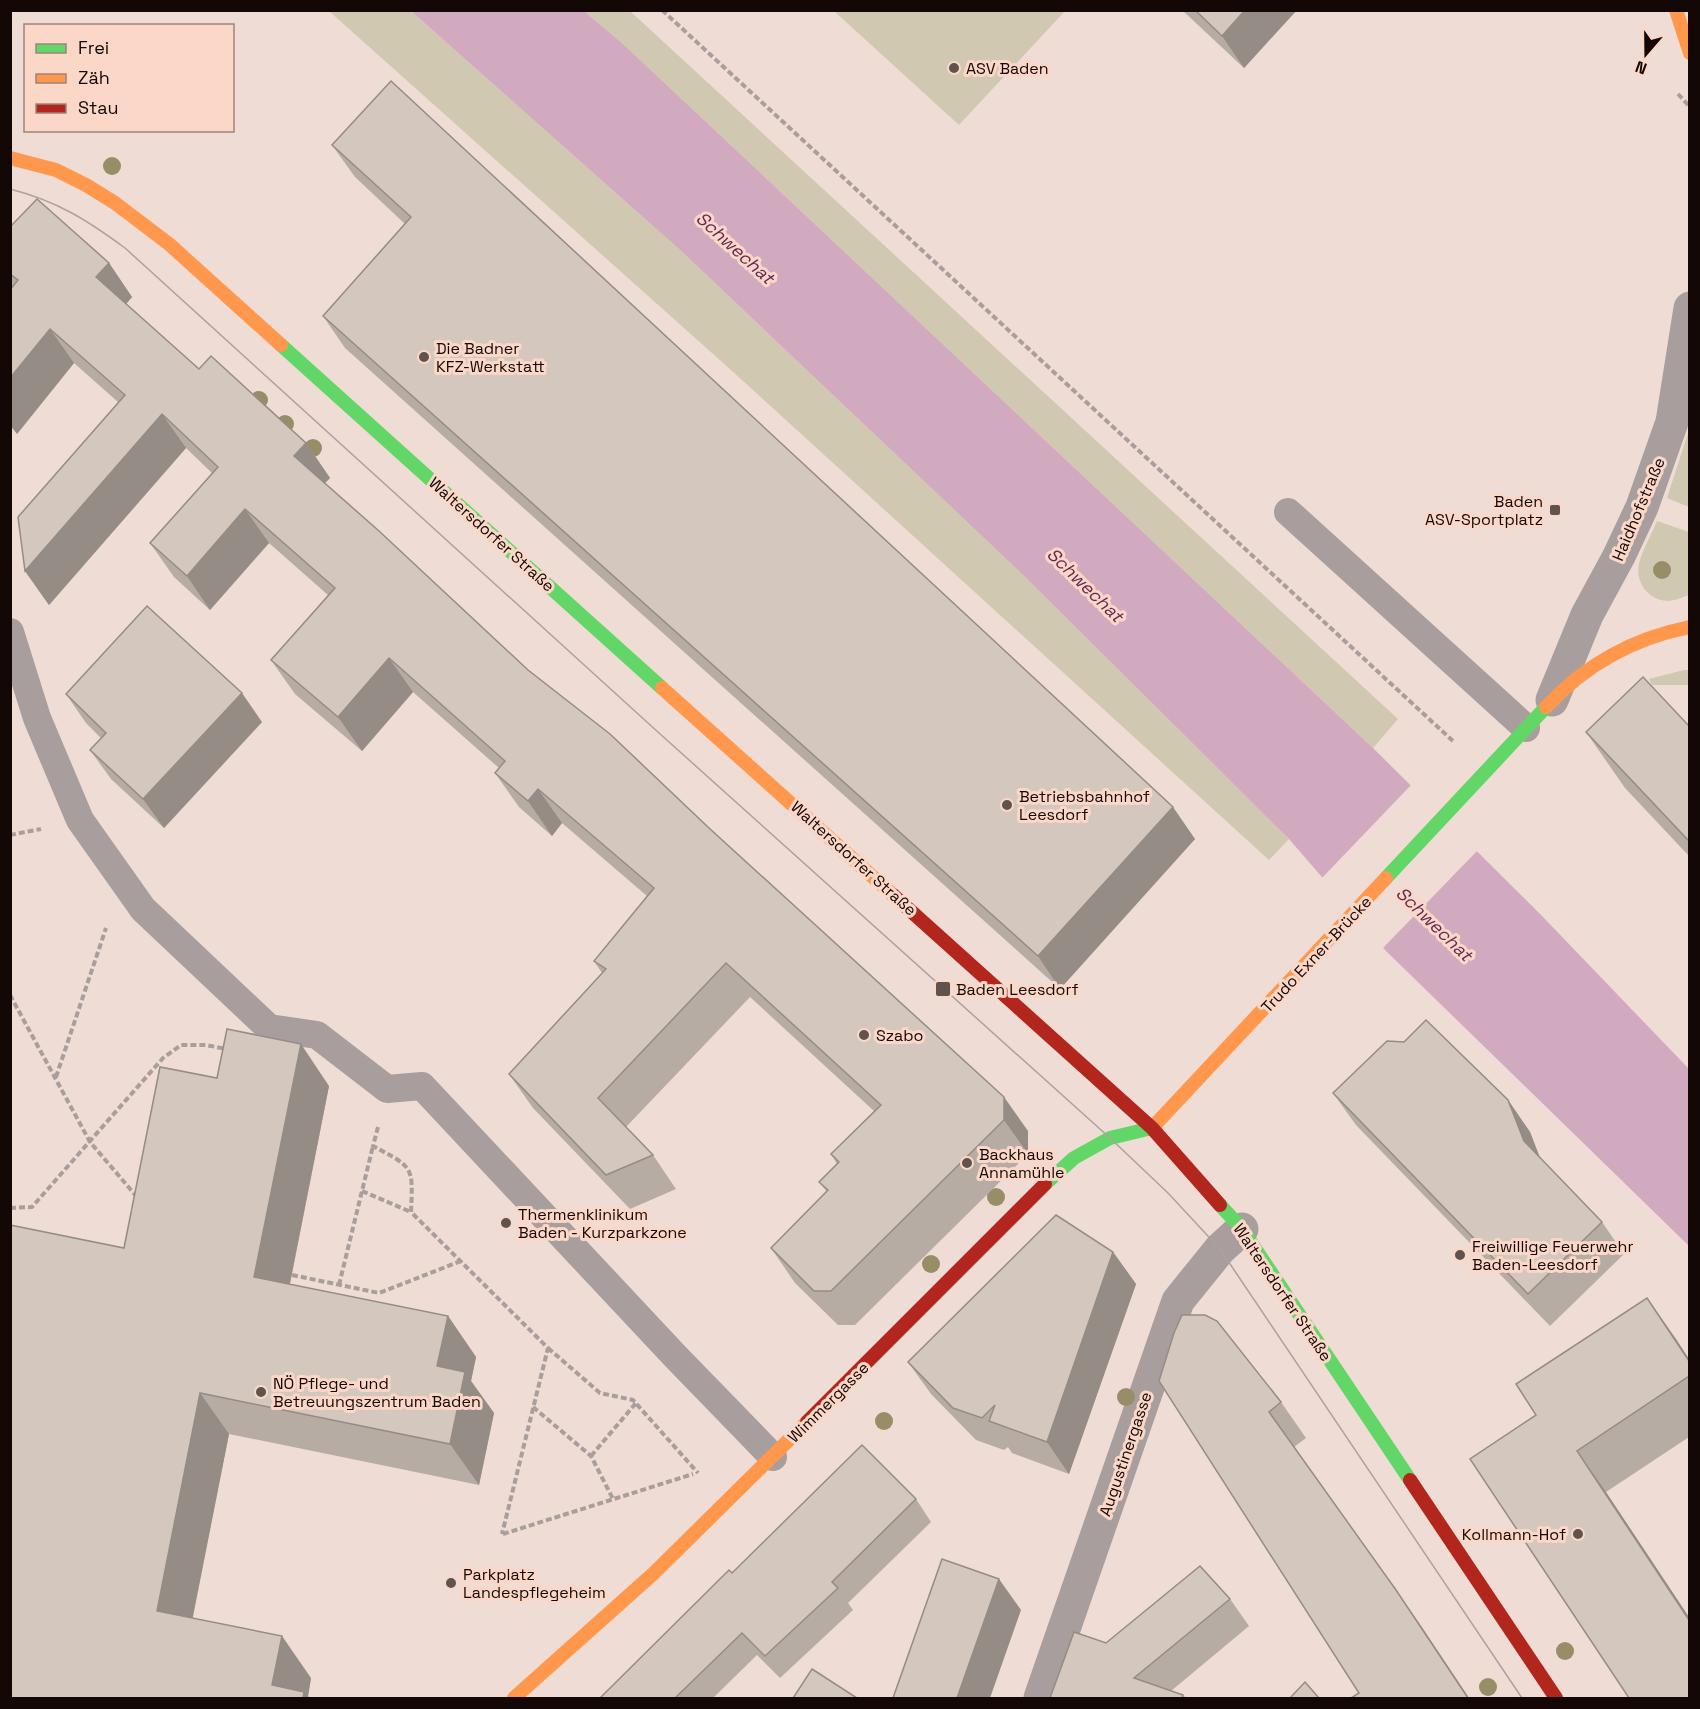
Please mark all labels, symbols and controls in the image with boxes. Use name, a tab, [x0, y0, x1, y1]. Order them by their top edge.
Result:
legend	[24, 24, 234, 132]
north arrow	[1616, 24, 1676, 84]
text: Frei	[78, 36, 109, 59]
text: N	[1632, 56, 1650, 79]
place label: ASV Baden	[966, 58, 1049, 79]
marker: ASV Baden	[947, 61, 961, 75]
text: Zäh	[78, 66, 110, 89]
text: Stau	[78, 96, 118, 119]
water label: Schwechat	[691, 206, 781, 290]
place label: Die Badner KFZ-Werkstatt	[436, 338, 545, 377]
marker: Die Badner KFZ-Werkstatt	[417, 350, 431, 364]
street label: Haidhofstraße	[1607, 454, 1670, 564]
street label: Waltersdorfer Straße	[424, 472, 559, 596]
place label: Baden ASV-Sportplatz	[1425, 491, 1543, 530]
marker: Baden ASV-Sportplatz	[1548, 503, 1562, 517]
water label: Schwechat	[1042, 543, 1130, 628]
place label: Betriebsbahnhof Leesdorf	[1019, 786, 1150, 825]
street label: Waltersdorfer Straße	[786, 796, 921, 920]
marker: Betriebsbahnhof Leesdorf	[1000, 798, 1014, 812]
water label: Schwechat	[1391, 882, 1479, 967]
street label: Trudo Exner-Brücke	[1257, 891, 1376, 1017]
place label: Baden Leesdorf	[956, 979, 1079, 1000]
marker: Baden Leesdorf	[934, 980, 952, 998]
place label: Szabo	[876, 1025, 924, 1046]
marker: Szabo	[857, 1028, 871, 1042]
place label: Backhaus Annamühle	[979, 1144, 1065, 1183]
marker: Backhaus Annamühle	[960, 1156, 974, 1170]
place label: Thermenklinikum Baden - Kurzparkzone	[518, 1204, 687, 1243]
marker: Thermenklinikum Baden - Kurzparkzone	[499, 1216, 513, 1230]
street label: Waltersdorfer Straße	[1229, 1219, 1337, 1365]
place label: Freiwillige Feuerwehr Baden-Leesdorf	[1472, 1236, 1633, 1275]
marker: Freiwillige Feuerwehr Baden-Leesdorf	[1453, 1248, 1467, 1262]
street label: Wimmergasse	[783, 1357, 873, 1447]
place label: NÖ Pflege- und Betreuungszentrum Baden	[273, 1373, 481, 1412]
marker: NÖ Pflege- und Betreuungszentrum Baden	[254, 1385, 268, 1399]
street label: Augustinergasse	[1094, 1389, 1157, 1519]
place label: Kollmann-Hof	[1462, 1524, 1566, 1545]
marker: Kollmann-Hof	[1571, 1527, 1585, 1541]
place label: Parkplatz Landespflegeheim	[463, 1564, 606, 1603]
marker: Parkplatz Landespflegeheim	[444, 1576, 458, 1590]

